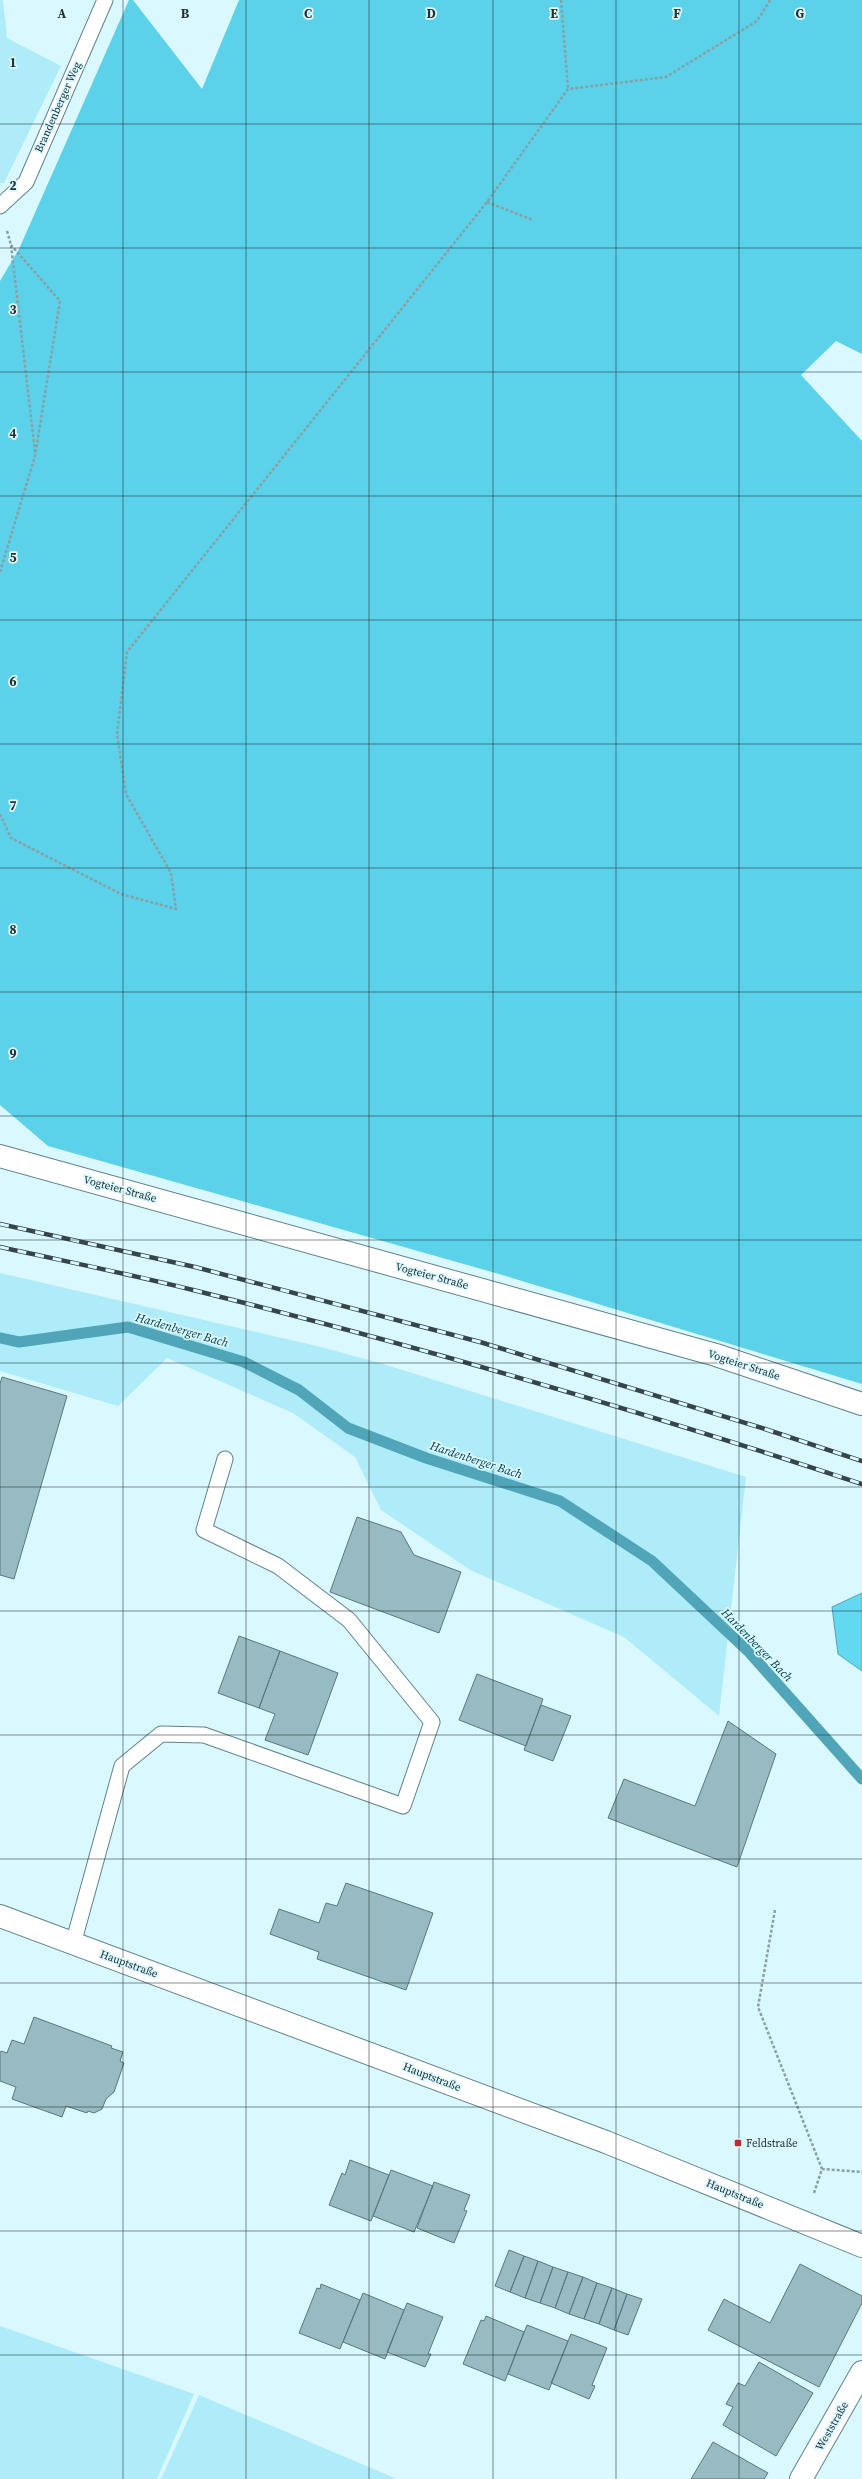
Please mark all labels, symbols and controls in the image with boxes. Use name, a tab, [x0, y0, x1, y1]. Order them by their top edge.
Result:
text: A	[58, 5, 67, 22]
text: B	[181, 5, 190, 22]
text: C	[304, 5, 312, 22]
text: D	[426, 5, 436, 22]
text: E	[550, 5, 558, 22]
text: F	[673, 5, 681, 22]
text: G	[796, 5, 805, 22]
text: 1	[9, 54, 17, 71]
street label: Brandenberger Weg	[31, 59, 85, 155]
text: 2	[9, 177, 17, 194]
text: 3	[9, 301, 17, 318]
text: 4	[9, 425, 17, 442]
text: 5	[9, 549, 17, 566]
text: 6	[9, 673, 17, 690]
text: 7	[9, 797, 17, 814]
text: 8	[9, 921, 17, 938]
text: 9	[9, 1045, 17, 1062]
street label: Vogteier Straße	[82, 1172, 159, 1206]
street label: Vogteier Straße	[394, 1259, 471, 1293]
water label: Hardenberger Bach	[133, 1309, 231, 1351]
street label: Vogteier Straße	[706, 1346, 782, 1384]
water label: Hardenberger Bach	[427, 1437, 525, 1483]
water label: Hardenberger Bach	[717, 1604, 796, 1685]
street label: Hauptstraße	[98, 1947, 161, 1982]
street label: Hauptstraße	[401, 2059, 463, 2095]
place label: Feldstraße	[746, 2136, 798, 2151]
marker: Feldstraße	[733, 2138, 743, 2148]
street label: Hauptstraße	[704, 2176, 766, 2212]
street label: Weststraße	[812, 2398, 852, 2453]

